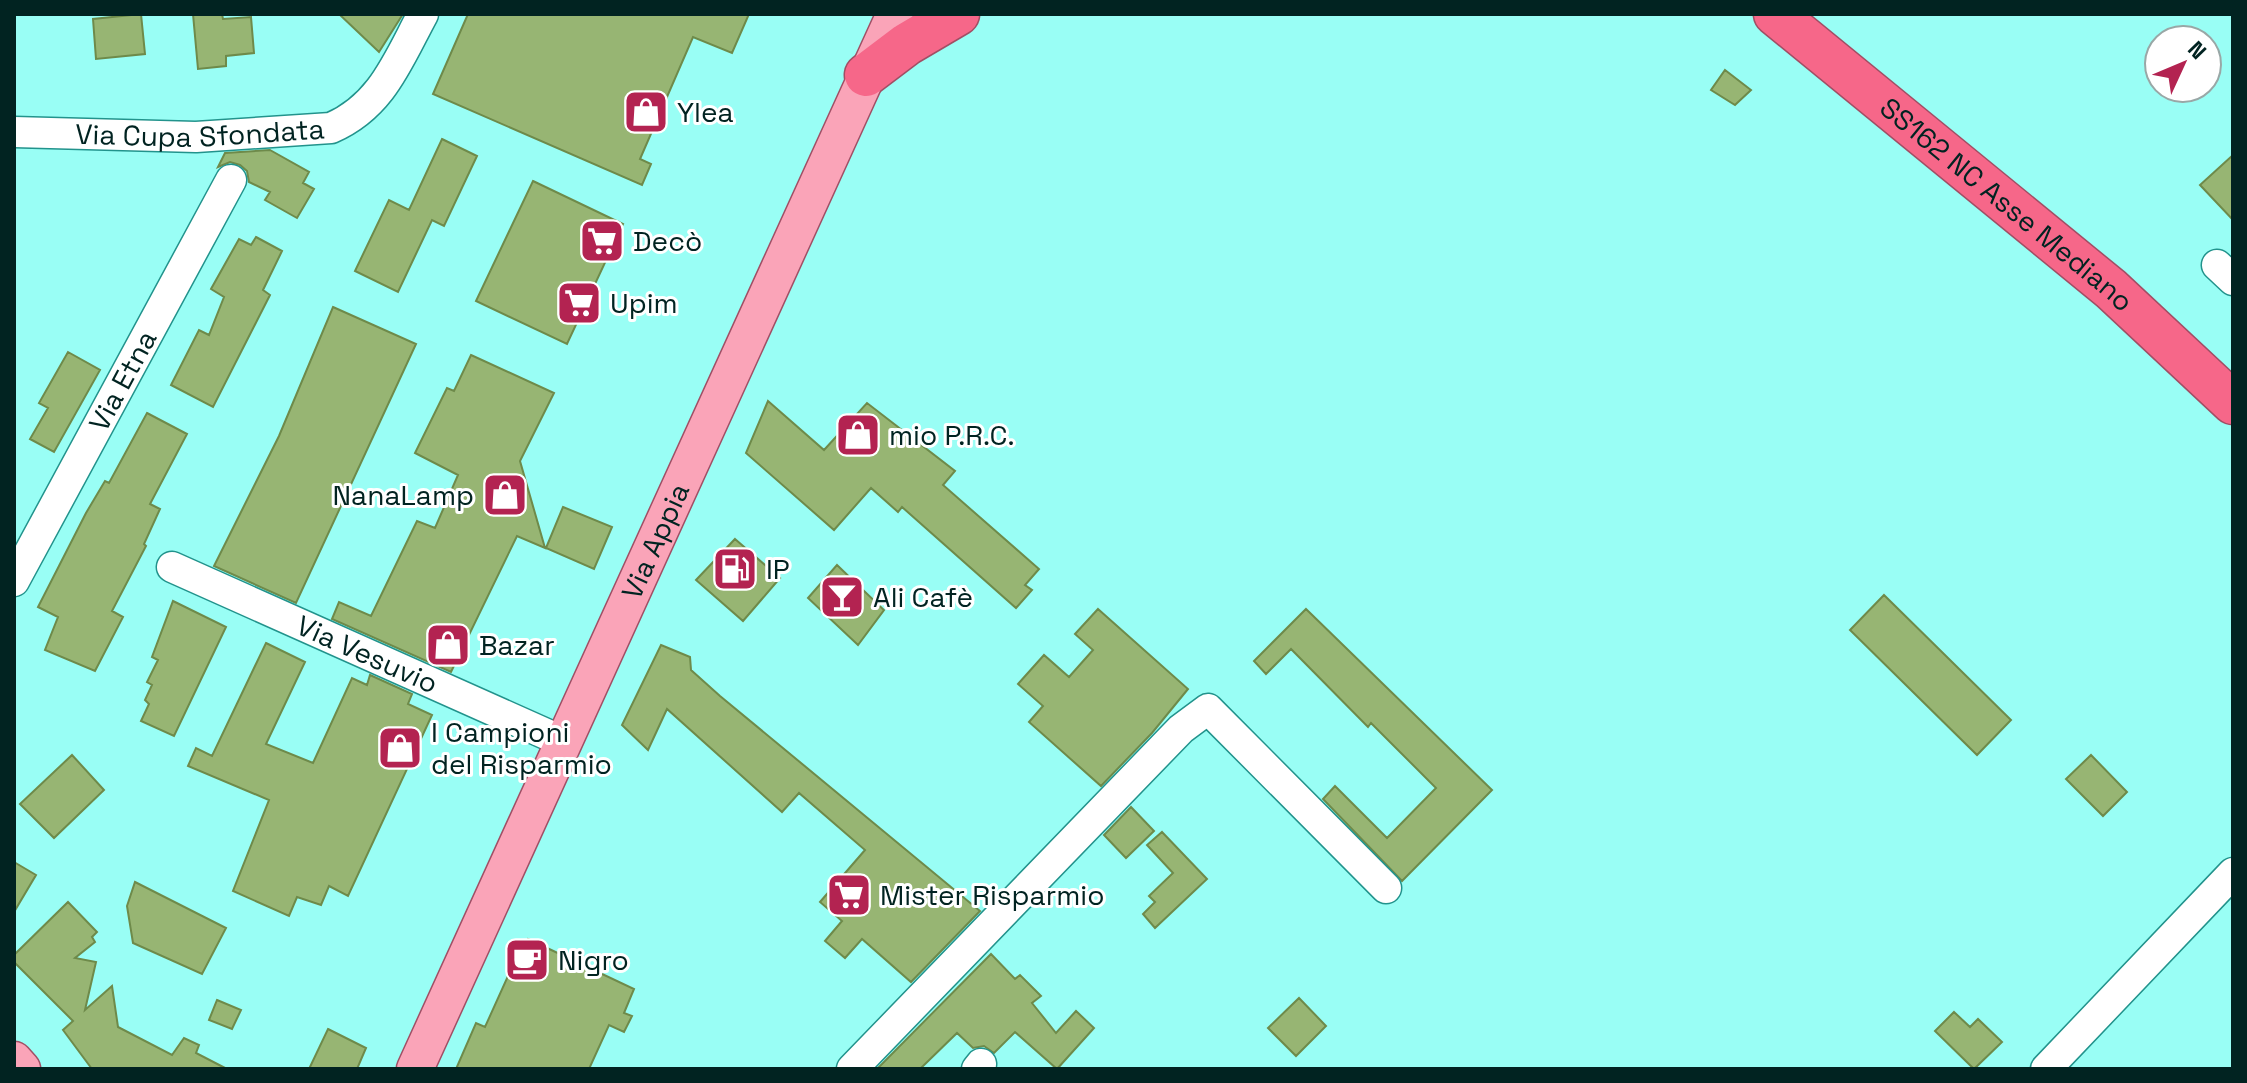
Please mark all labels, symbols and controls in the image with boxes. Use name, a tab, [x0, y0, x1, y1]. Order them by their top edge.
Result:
north arrow	[2143, 24, 2223, 104]
text: N	[2182, 35, 2213, 65]
shop icon: Ylea	[622, 88, 670, 136]
street label: SS162 NC Asse Mediano	[1873, 89, 2141, 319]
place label: Ylea	[677, 94, 734, 130]
street label: Via Cupa Sfondata	[75, 110, 326, 155]
supermarket icon: Decò	[578, 217, 626, 265]
place label: Decò	[633, 223, 702, 259]
supermarket icon: Upim	[555, 279, 603, 327]
place label: Upim	[610, 285, 678, 321]
street label: Via Etna	[81, 324, 164, 437]
shop icon: mio P.R.C.	[834, 411, 882, 459]
place label: mio P.R.C.	[889, 417, 1014, 453]
shop icon: NanaLamp	[481, 471, 529, 519]
place label: NanaLamp	[333, 477, 474, 513]
street label: Via Appia	[613, 477, 697, 605]
fuel station icon: IP	[711, 545, 759, 593]
place label: IP	[766, 551, 790, 587]
bar icon: Ali Cafè	[818, 573, 866, 621]
place label: Ali Cafè	[873, 579, 973, 615]
street label: Via Vesuvio	[291, 607, 444, 701]
shop icon: Bazar	[424, 621, 472, 669]
place label: Bazar	[479, 627, 555, 663]
place label: I Campioni del Risparmio	[431, 714, 612, 782]
shop icon: I Campioni del Risparmio	[376, 724, 424, 772]
supermarket icon: Mister Risparmio	[825, 871, 873, 919]
place label: Mister Risparmio	[880, 877, 1104, 913]
cafe icon: Nigro	[503, 936, 551, 984]
place label: Nigro	[558, 942, 629, 978]

